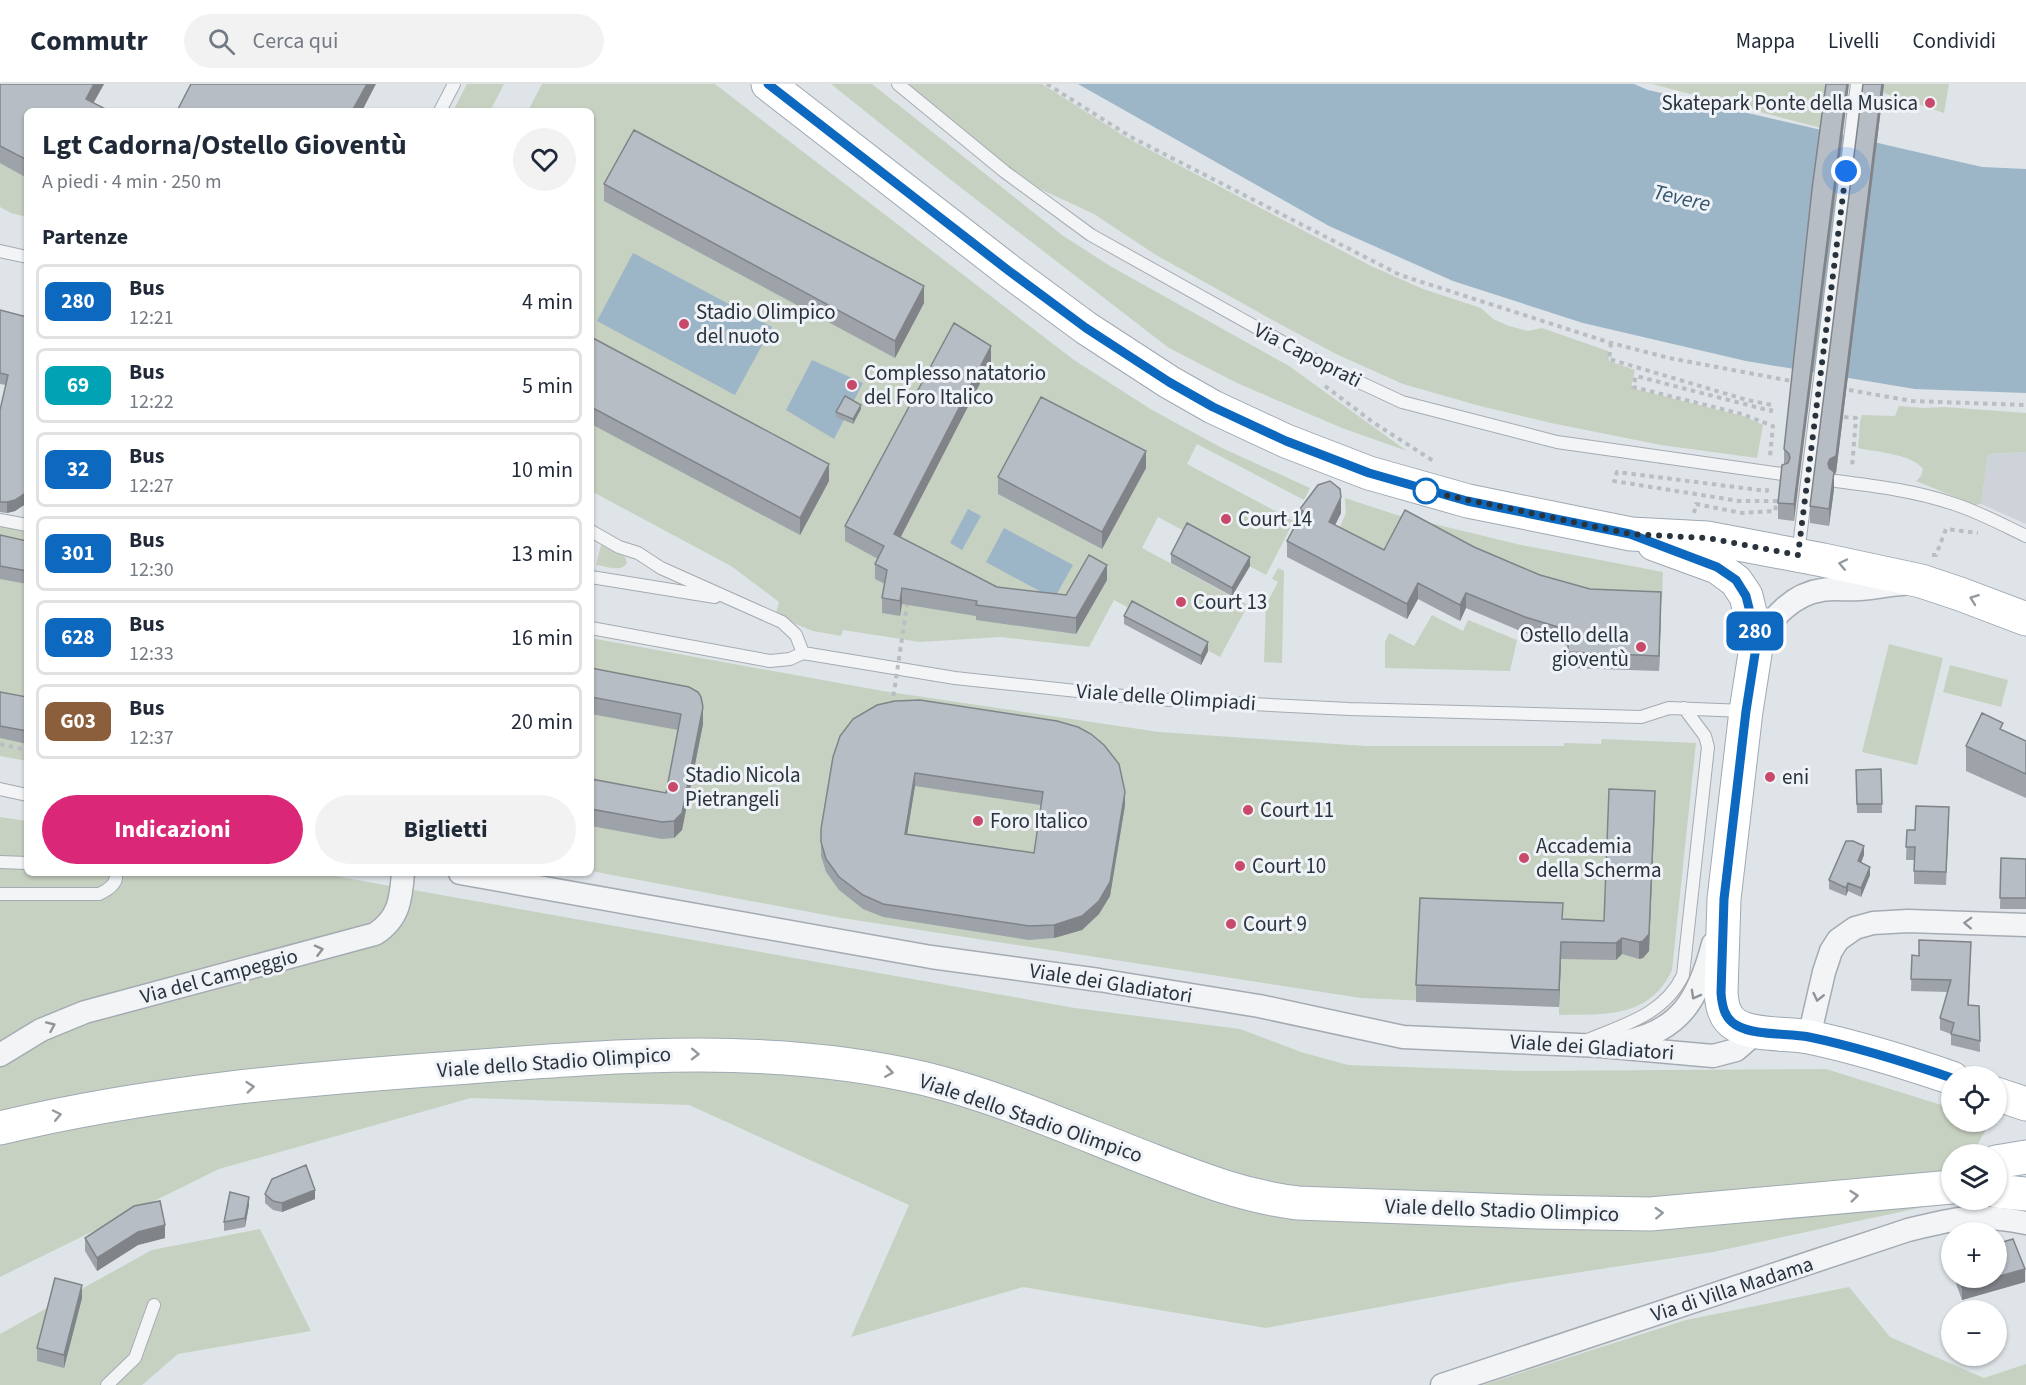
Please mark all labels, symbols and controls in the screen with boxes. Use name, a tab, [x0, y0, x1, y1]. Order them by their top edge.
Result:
search box	[184, 14, 604, 68]
text: Commutr	[30, 21, 148, 61]
icon: search	[205, 25, 238, 58]
text: Cerca qui	[253, 25, 338, 57]
text: Mappa	[1736, 26, 1795, 56]
text: Livelli	[1828, 26, 1880, 56]
text: Condividi	[1913, 26, 1996, 56]
place label: Skatepark Ponte della Musica	[1661, 88, 1918, 118]
marker: Skatepark Ponte della Musica	[1923, 96, 1937, 110]
text: Lgt Cadorna/Ostello Gioventù	[42, 125, 407, 165]
button: heart	[513, 128, 576, 191]
your location	[1831, 156, 1861, 186]
text: A piedi · 4 min · 250 m	[42, 168, 222, 196]
water label: Tevere	[1650, 176, 1714, 220]
text: Partenze	[42, 221, 128, 253]
text: Bus	[129, 272, 165, 304]
text: 280	[61, 286, 95, 316]
text: 4 min	[522, 286, 573, 318]
place label: Stadio Olimpico del nuoto	[696, 297, 836, 351]
text: 12:21	[129, 304, 174, 332]
street label: Via Capoprati	[1249, 315, 1367, 395]
marker: Stadio Olimpico del nuoto	[677, 317, 691, 331]
text: Bus	[129, 356, 165, 388]
place label: Complesso natatorio del Foro Italico	[864, 358, 1046, 412]
text: 69	[67, 370, 89, 400]
text: 5 min	[522, 370, 573, 402]
marker: Complesso natatorio del Foro Italico	[845, 378, 859, 392]
text: 12:22	[129, 388, 174, 416]
text: Bus	[129, 440, 165, 472]
text: 32	[67, 454, 89, 484]
text: 10 min	[511, 454, 573, 486]
text: 12:27	[129, 472, 174, 500]
unlabelled marker	[1413, 478, 1439, 504]
place label: Court 14	[1238, 504, 1312, 534]
marker: Court 14	[1219, 512, 1233, 526]
text: Bus	[129, 524, 165, 556]
text: 301	[61, 538, 95, 568]
text: 13 min	[511, 538, 573, 570]
text: 12:30	[129, 556, 174, 584]
one-way arrow	[1838, 559, 1848, 572]
place label: Court 13	[1193, 587, 1267, 617]
one-way arrow	[1969, 594, 1980, 606]
marker: Court 13	[1174, 595, 1188, 609]
text: Bus	[129, 608, 165, 640]
line badge: 280	[1720, 612, 1790, 650]
text: 280	[1738, 616, 1772, 646]
place label: Ostello della gioventù	[1520, 620, 1629, 674]
text: 628	[61, 622, 95, 652]
text: 16 min	[511, 622, 573, 654]
text: 12:33	[129, 640, 174, 668]
marker: Ostello della gioventù	[1634, 640, 1648, 654]
street label: Viale delle Olimpiadi	[1075, 676, 1257, 718]
text: Bus	[129, 692, 165, 724]
text: G03	[60, 706, 96, 736]
text: 20 min	[511, 706, 573, 738]
text: 12:37	[129, 724, 174, 752]
place label: Stadio Nicola Pietrangeli	[685, 760, 801, 814]
place label: eni	[1782, 762, 1809, 792]
marker: eni	[1763, 770, 1777, 784]
marker: Stadio Nicola Pietrangeli	[666, 780, 680, 794]
button: Indicazioni	[42, 795, 303, 864]
button: Biglietti	[315, 795, 576, 864]
place label: Court 11	[1260, 795, 1334, 825]
marker: Court 11	[1241, 803, 1255, 817]
place label: Foro Italico	[990, 806, 1088, 836]
marker: Foro Italico	[971, 814, 985, 828]
place label: Accademia della Scherma	[1536, 831, 1661, 885]
place label: Court 10	[1252, 851, 1326, 881]
marker: Accademia della Scherma	[1517, 851, 1531, 865]
marker: Court 10	[1233, 859, 1247, 873]
place label: Court 9	[1243, 909, 1307, 939]
marker: Court 9	[1224, 917, 1238, 931]
one-way arrow	[1963, 917, 1972, 929]
street label: Via del Campeggio	[137, 941, 301, 1011]
one-way arrow	[314, 944, 324, 957]
street label: Viale dei Gladiatori	[1027, 955, 1195, 1011]
one-way arrow	[1691, 989, 1702, 999]
one-way arrow	[1812, 992, 1825, 1002]
one-way arrow	[44, 1021, 55, 1033]
street label: Viale dei Gladiatori	[1509, 1026, 1675, 1068]
street label: Viale dello Stadio Olimpico	[436, 1039, 672, 1085]
one-way arrow	[691, 1048, 700, 1060]
one-way arrow	[885, 1065, 894, 1077]
street label: Viale dello Stadio Olimpico	[915, 1066, 1147, 1170]
map controls	[1941, 1066, 2007, 1366]
button: locate	[1941, 1066, 2007, 1132]
one-way arrow	[245, 1081, 254, 1094]
one-way arrow	[52, 1109, 62, 1122]
button: layers	[1941, 1144, 2007, 1210]
one-way arrow	[1849, 1190, 1858, 1203]
street label: Viale dello Stadio Olimpico	[1384, 1191, 1620, 1229]
one-way arrow	[1655, 1207, 1664, 1220]
button: +	[1941, 1222, 2007, 1288]
street label: Via di Villa Madama	[1647, 1249, 1817, 1329]
button: −	[1941, 1300, 2007, 1366]

